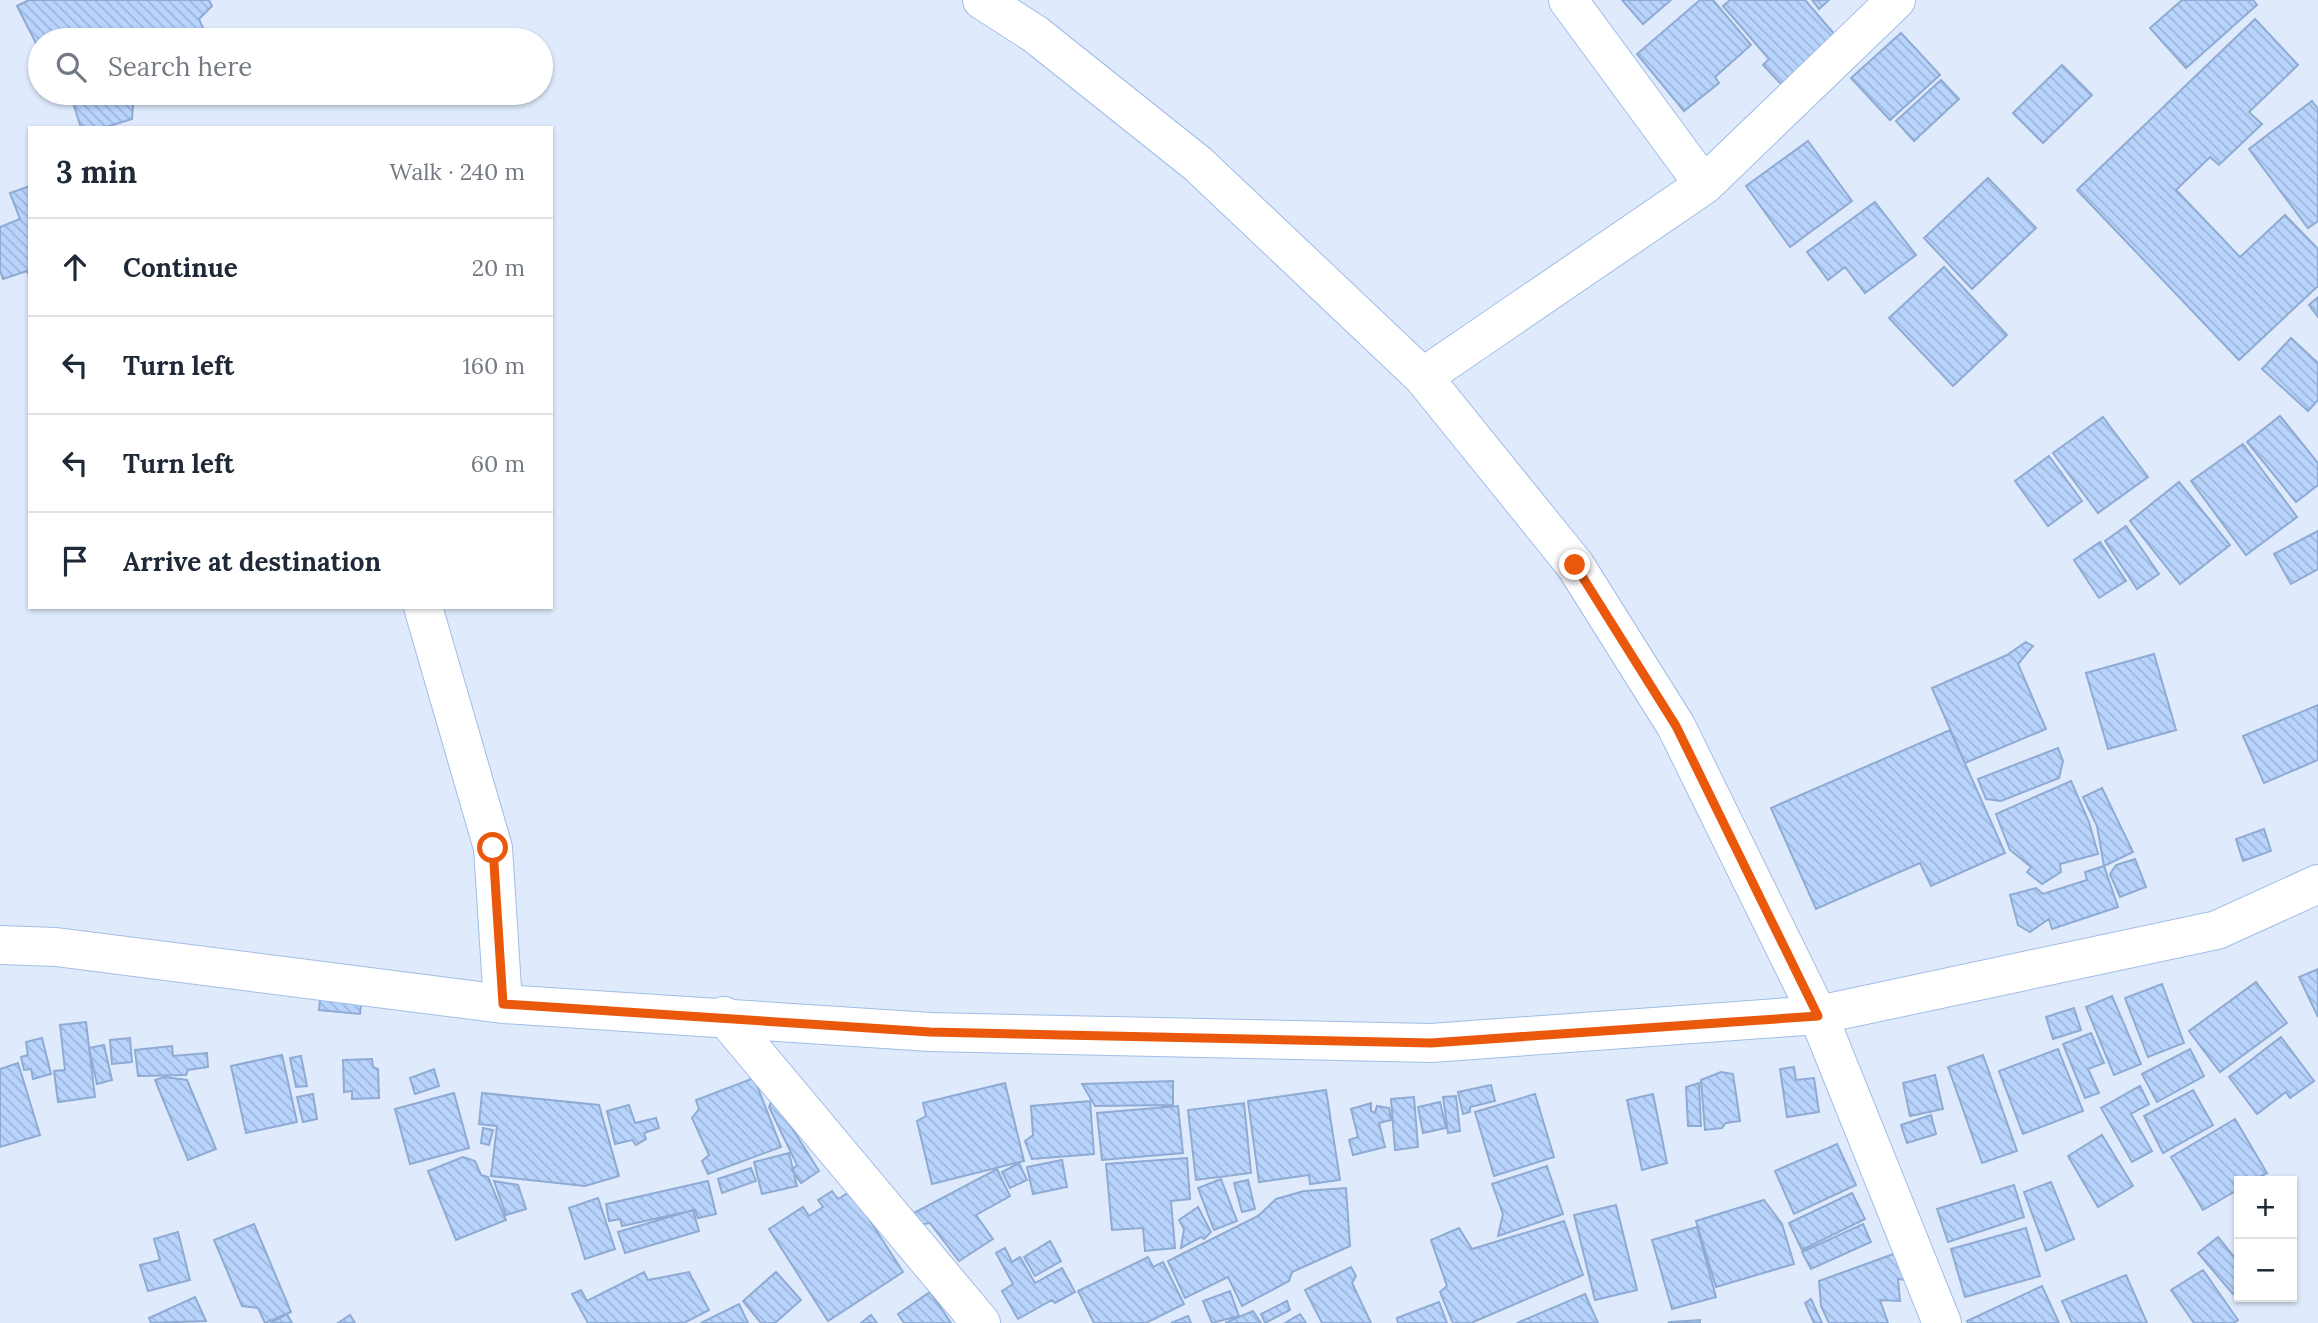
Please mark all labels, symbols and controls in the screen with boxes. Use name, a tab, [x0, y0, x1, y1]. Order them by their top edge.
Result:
search box	[28, 28, 553, 105]
icon: search	[52, 48, 90, 86]
text: Search here	[108, 50, 252, 83]
text: 3 min	[56, 153, 137, 191]
text: Walk · 240 m	[389, 157, 525, 186]
icon: ahead	[56, 248, 94, 286]
text: Continue	[123, 251, 238, 284]
text: 20 m	[472, 253, 525, 282]
icon: left	[56, 346, 94, 384]
text: Turn left	[123, 349, 234, 382]
text: 160 m	[462, 351, 525, 380]
icon: left	[56, 444, 94, 482]
text: Turn left	[123, 447, 234, 480]
text: 60 m	[471, 449, 525, 478]
icon: arrive	[56, 542, 94, 580]
text: Arrive at destination	[123, 545, 381, 578]
route end	[1559, 549, 1590, 580]
route start	[477, 832, 508, 863]
map controls	[2234, 1176, 2297, 1302]
button: +	[2234, 1176, 2297, 1239]
button: −	[2234, 1239, 2297, 1302]

